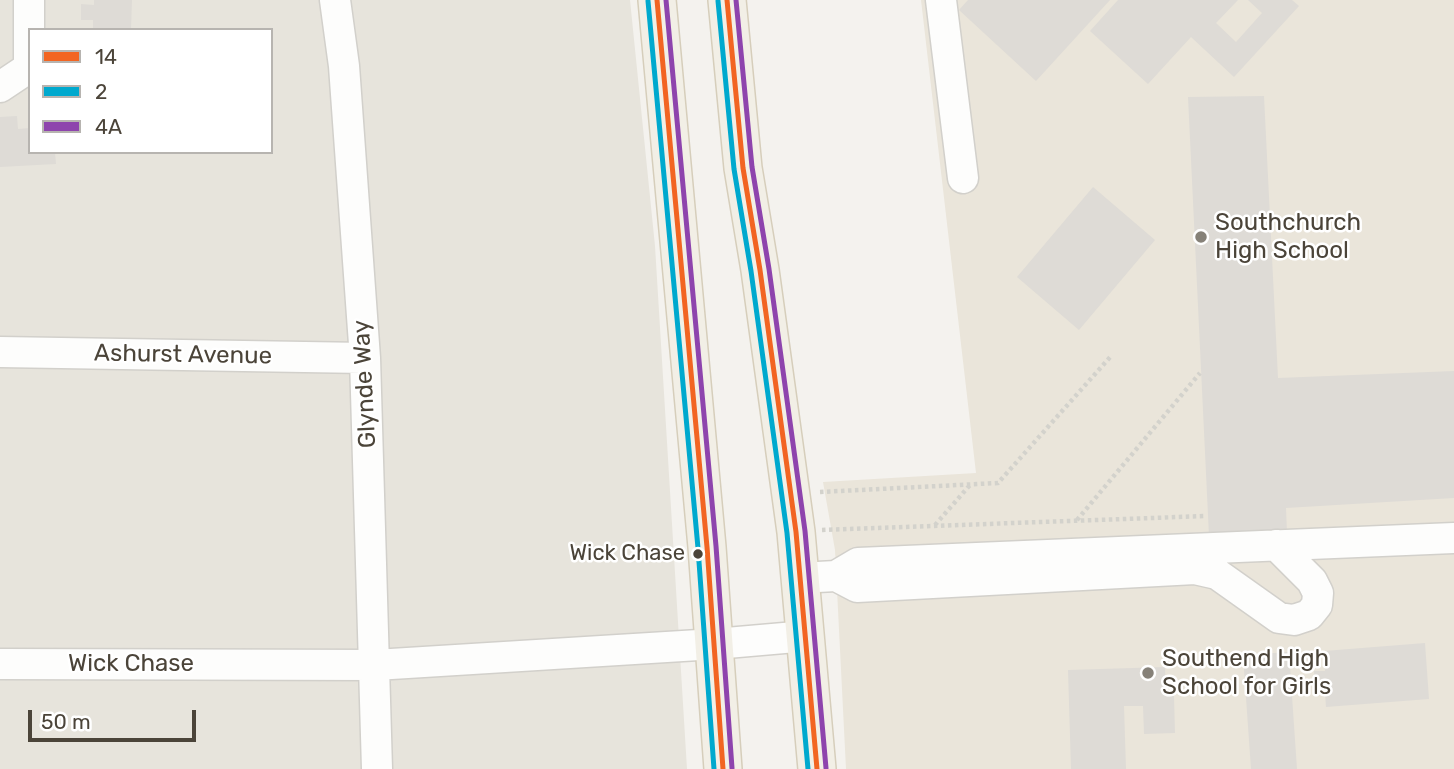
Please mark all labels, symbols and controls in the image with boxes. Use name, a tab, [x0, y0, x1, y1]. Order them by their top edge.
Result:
legend	[28, 28, 273, 154]
text: 14	[95, 44, 117, 69]
text: 2	[95, 79, 107, 104]
text: 4A	[95, 114, 122, 139]
place label: Southchurch High School	[1215, 209, 1361, 265]
marker: Southchurch High School	[1193, 229, 1209, 245]
street label: Glynde Way	[347, 319, 383, 449]
street label: Ashurst Avenue	[94, 339, 272, 371]
place label: Wick Chase	[569, 541, 685, 567]
marker: Wick Chase	[691, 547, 705, 561]
place label: Southend High School for Girls	[1162, 645, 1331, 701]
street label: Wick Chase	[68, 650, 194, 678]
marker: Southend High School for Girls	[1140, 665, 1156, 681]
scale bar	[32, 696, 200, 740]
text: 50 m	[41, 709, 91, 734]

